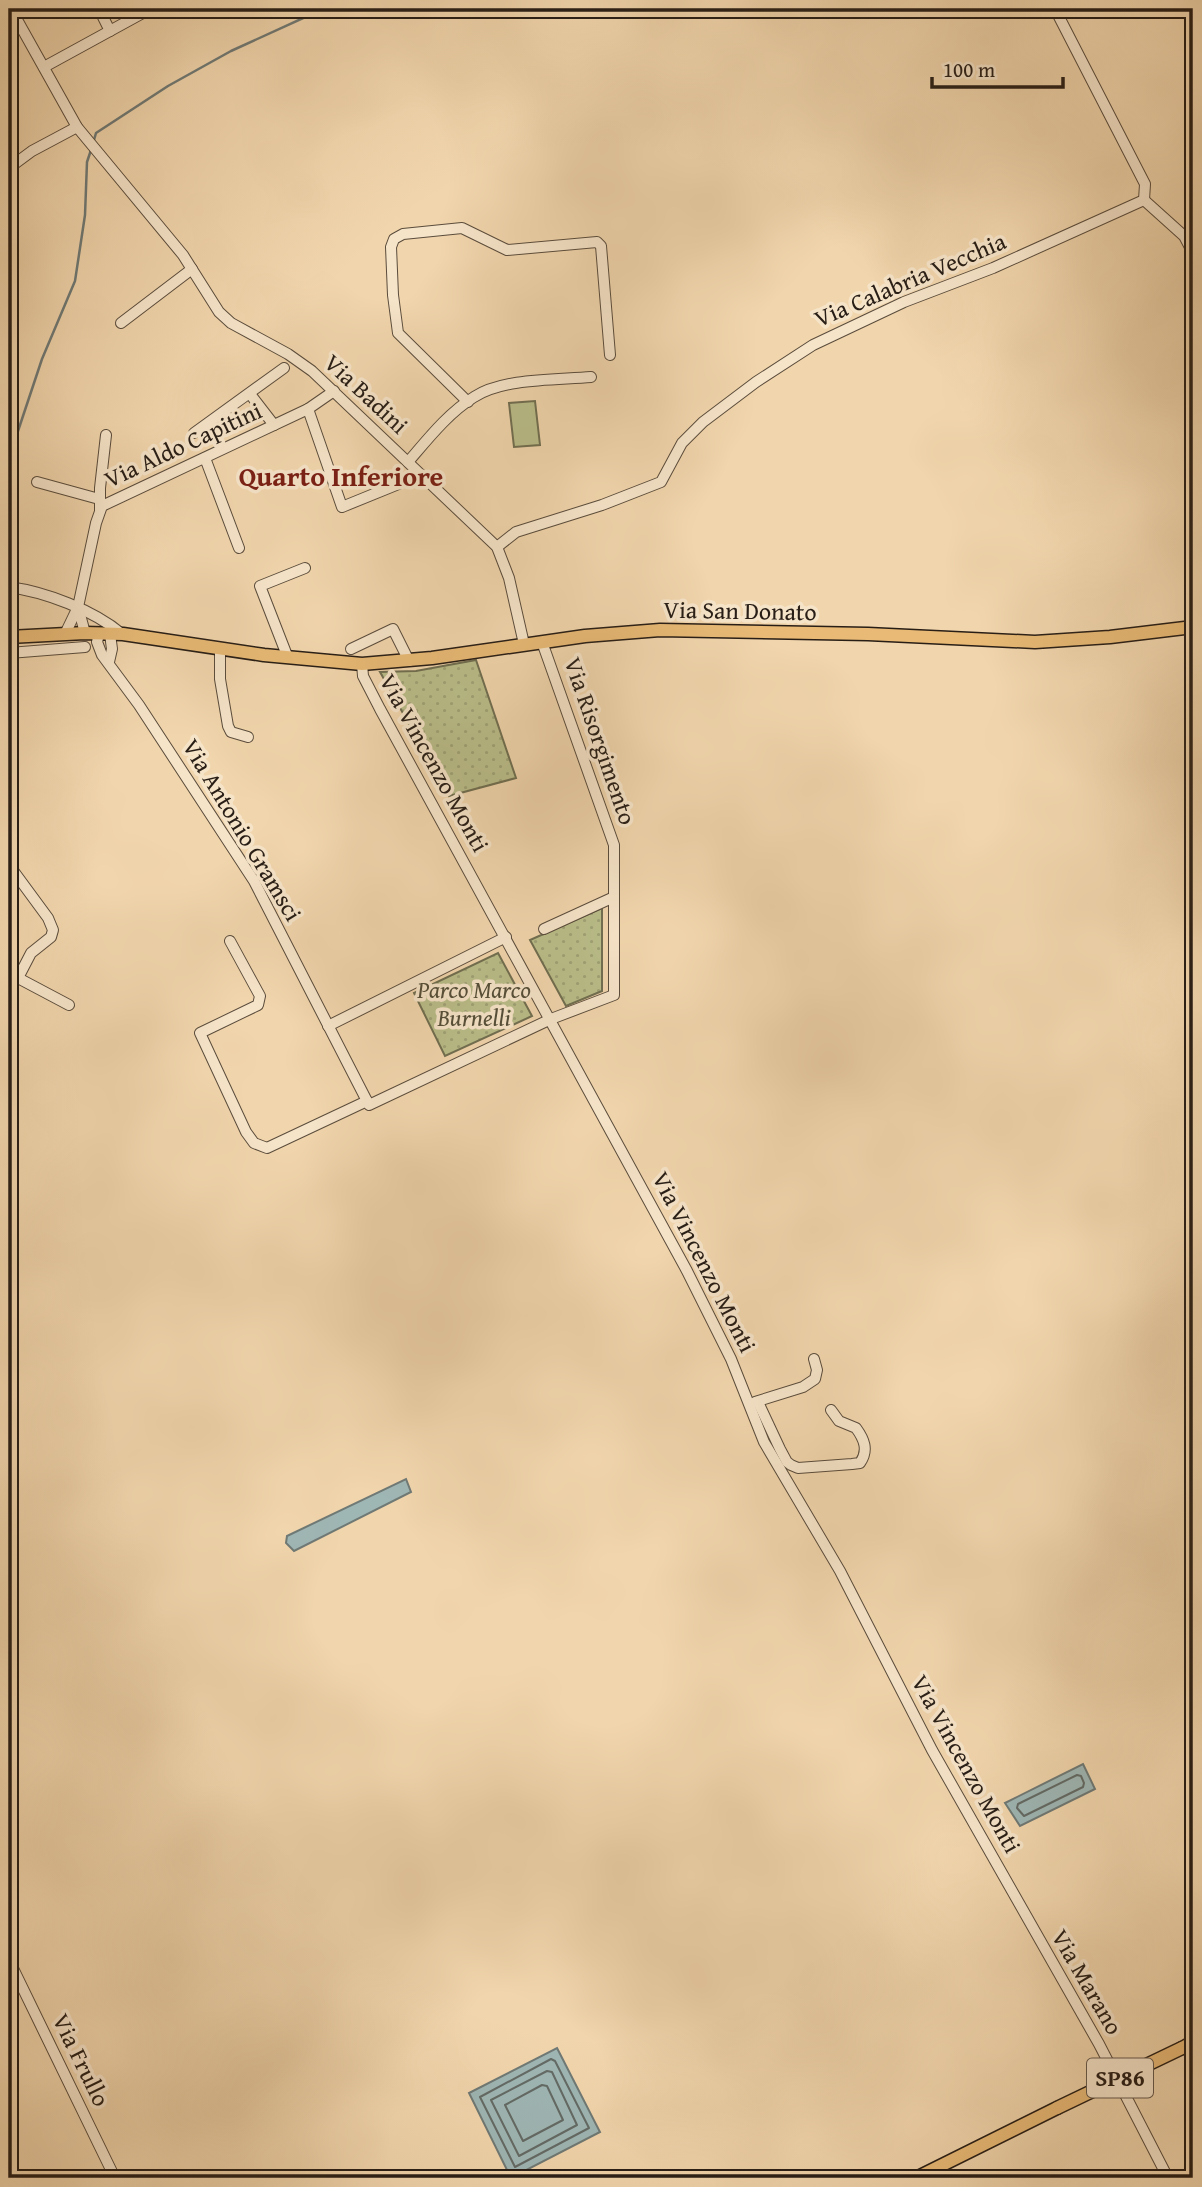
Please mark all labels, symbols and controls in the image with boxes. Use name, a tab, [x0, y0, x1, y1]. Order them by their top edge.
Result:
scale bar	[932, 46, 1064, 90]
text: 100 m	[943, 54, 995, 85]
street label: Via Calabria Vecchia	[808, 223, 1012, 336]
street label: Via Badini	[316, 345, 416, 442]
street label: Via Aldo Capitini	[98, 393, 268, 496]
district label: Quarto Inferiore	[239, 455, 443, 496]
street label: Via San Donato	[663, 592, 817, 629]
street label: Via Risorgimento	[555, 652, 646, 829]
street label: Via Vincenzo Monti	[371, 667, 498, 859]
street label: Via Antonio Gramsci	[174, 732, 311, 928]
park label: Parco Marco Burnelli	[416, 972, 531, 1035]
street label: Via Vincenzo Monti	[644, 1165, 765, 1359]
street label: Via Vincenzo Monti	[903, 1668, 1030, 1860]
street label: Via Marano	[1043, 1922, 1132, 2041]
street label: Via Frullo	[44, 2007, 119, 2112]
road number: SP86	[1087, 2058, 1153, 2098]

